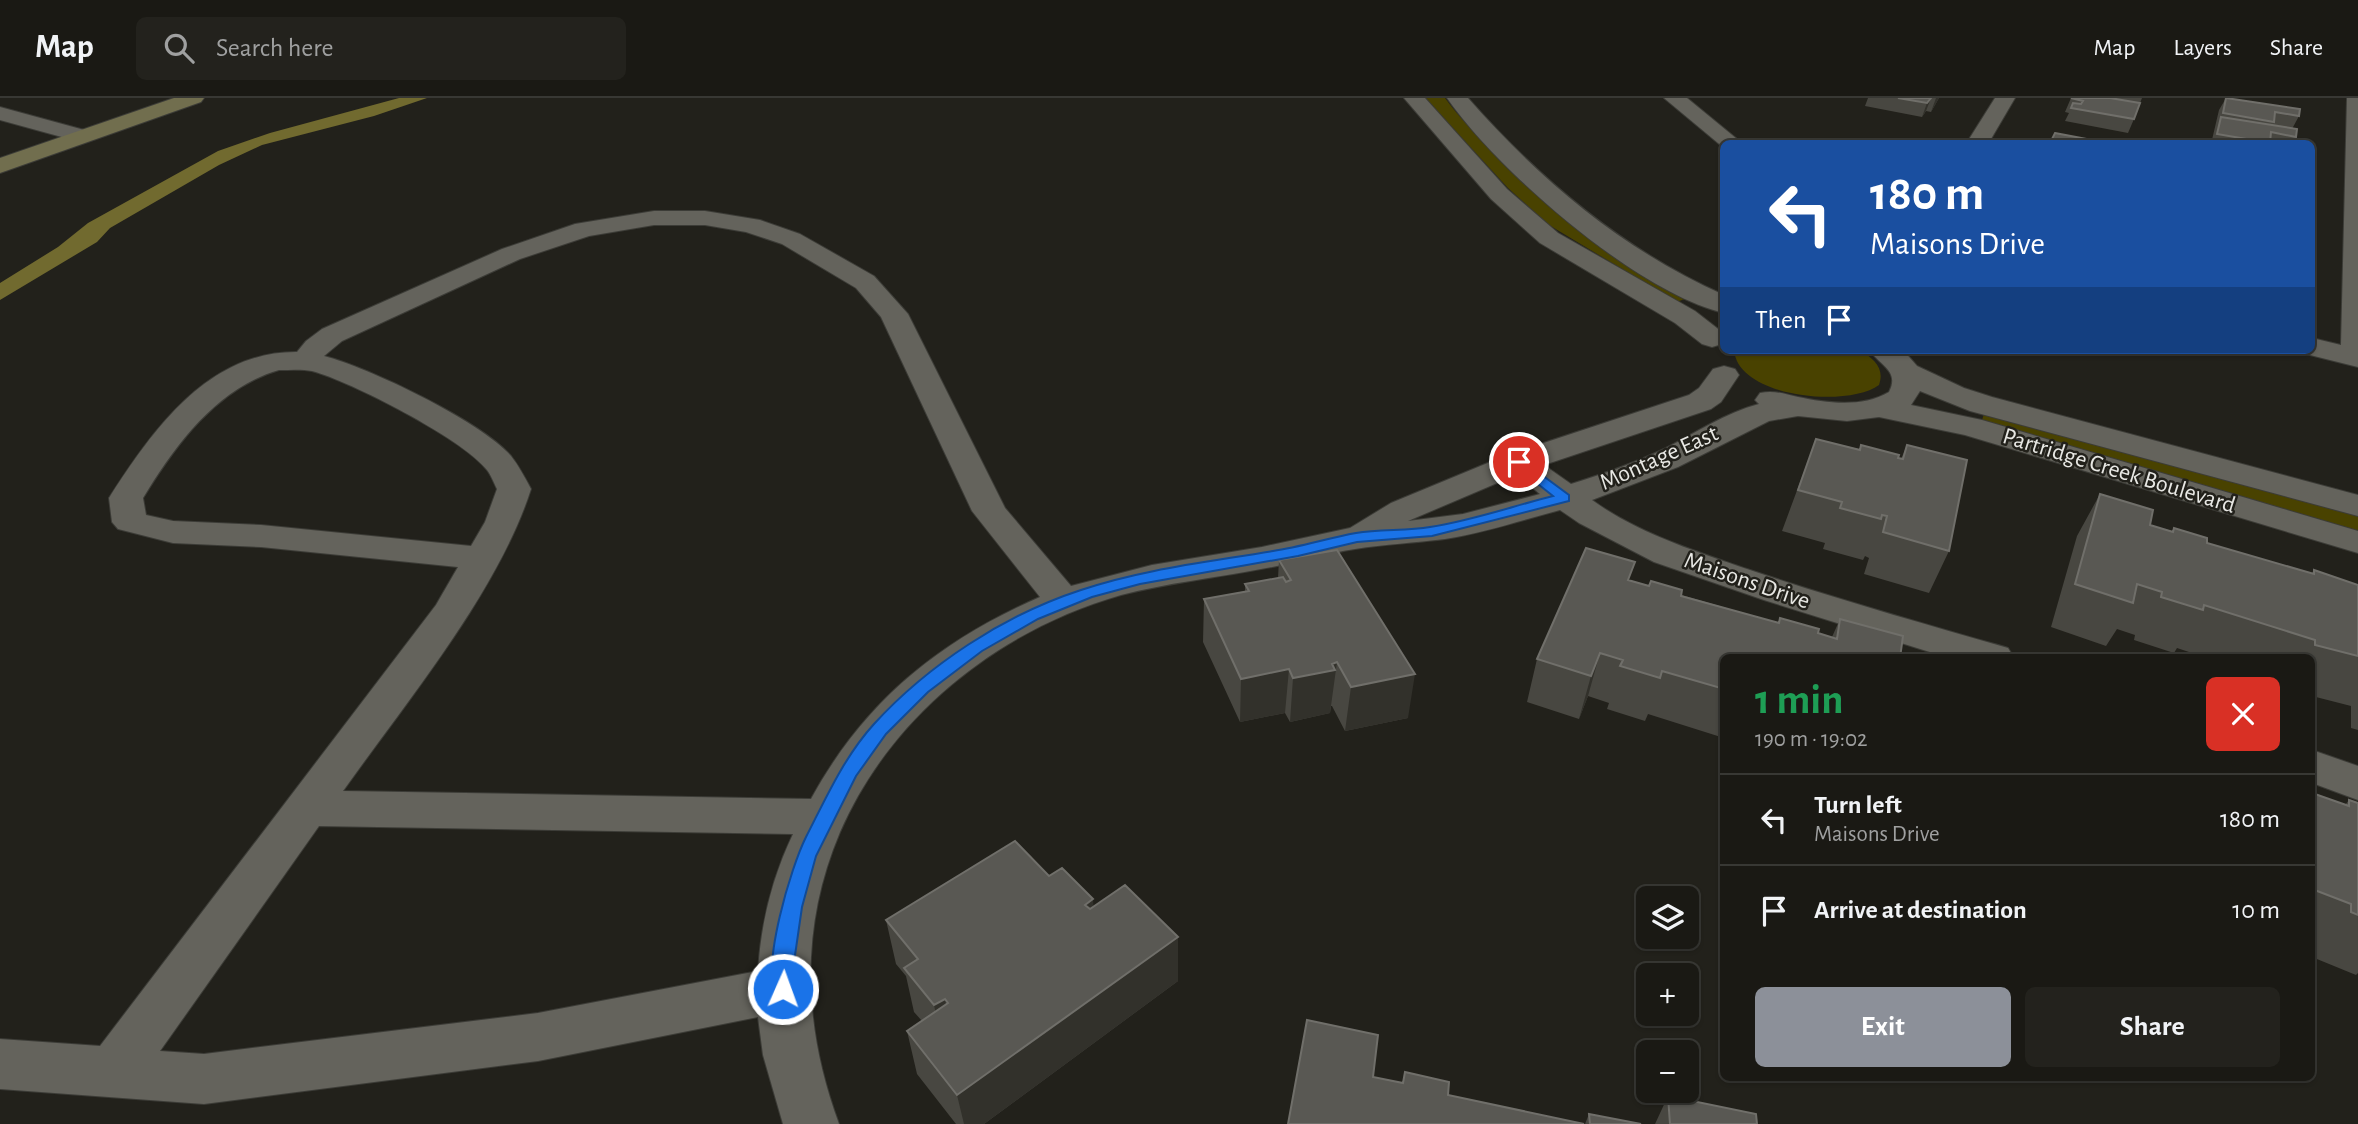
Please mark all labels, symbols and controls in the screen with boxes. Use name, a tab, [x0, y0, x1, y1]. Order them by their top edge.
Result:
search box	[136, 17, 626, 80]
icon: search	[160, 29, 198, 67]
text: Map	[35, 31, 94, 64]
text: Search here	[216, 35, 334, 61]
text: Map	[2093, 36, 2135, 60]
text: Layers	[2173, 36, 2232, 60]
text: Share	[2270, 36, 2323, 60]
icon: left	[1755, 168, 1846, 259]
text: 180 m	[1870, 170, 1984, 219]
text: Maisons Drive	[1870, 228, 2045, 260]
icon: arrive	[1820, 301, 1858, 339]
text: Then	[1755, 307, 1806, 333]
street label: Montage East	[1596, 421, 1722, 495]
street label: Partridge Creek Boulevard	[2000, 424, 2238, 518]
pin	[1489, 432, 1549, 492]
icon: arrive	[1500, 443, 1538, 481]
street label: Maisons Drive	[1681, 548, 1813, 614]
button: close	[2206, 677, 2280, 751]
text: 1 min	[1755, 679, 1844, 721]
text: 190 m · 19:02	[1755, 728, 1868, 751]
text: Turn left	[1814, 792, 1902, 818]
icon: left	[1755, 801, 1793, 839]
text: 180 m	[2220, 806, 2280, 832]
text: Maisons Drive	[1814, 823, 1940, 846]
map controls	[1636, 886, 1699, 1103]
button: layers	[1636, 886, 1699, 949]
icon: arrive	[1755, 892, 1793, 930]
text: Arrive at destination	[1814, 897, 2027, 923]
text: 10 m	[2232, 897, 2280, 923]
position arrow	[746, 952, 820, 1026]
button: +	[1636, 963, 1699, 1026]
button: Exit	[1755, 987, 2011, 1067]
button: Share	[2025, 987, 2280, 1067]
button: −	[1636, 1040, 1699, 1103]

